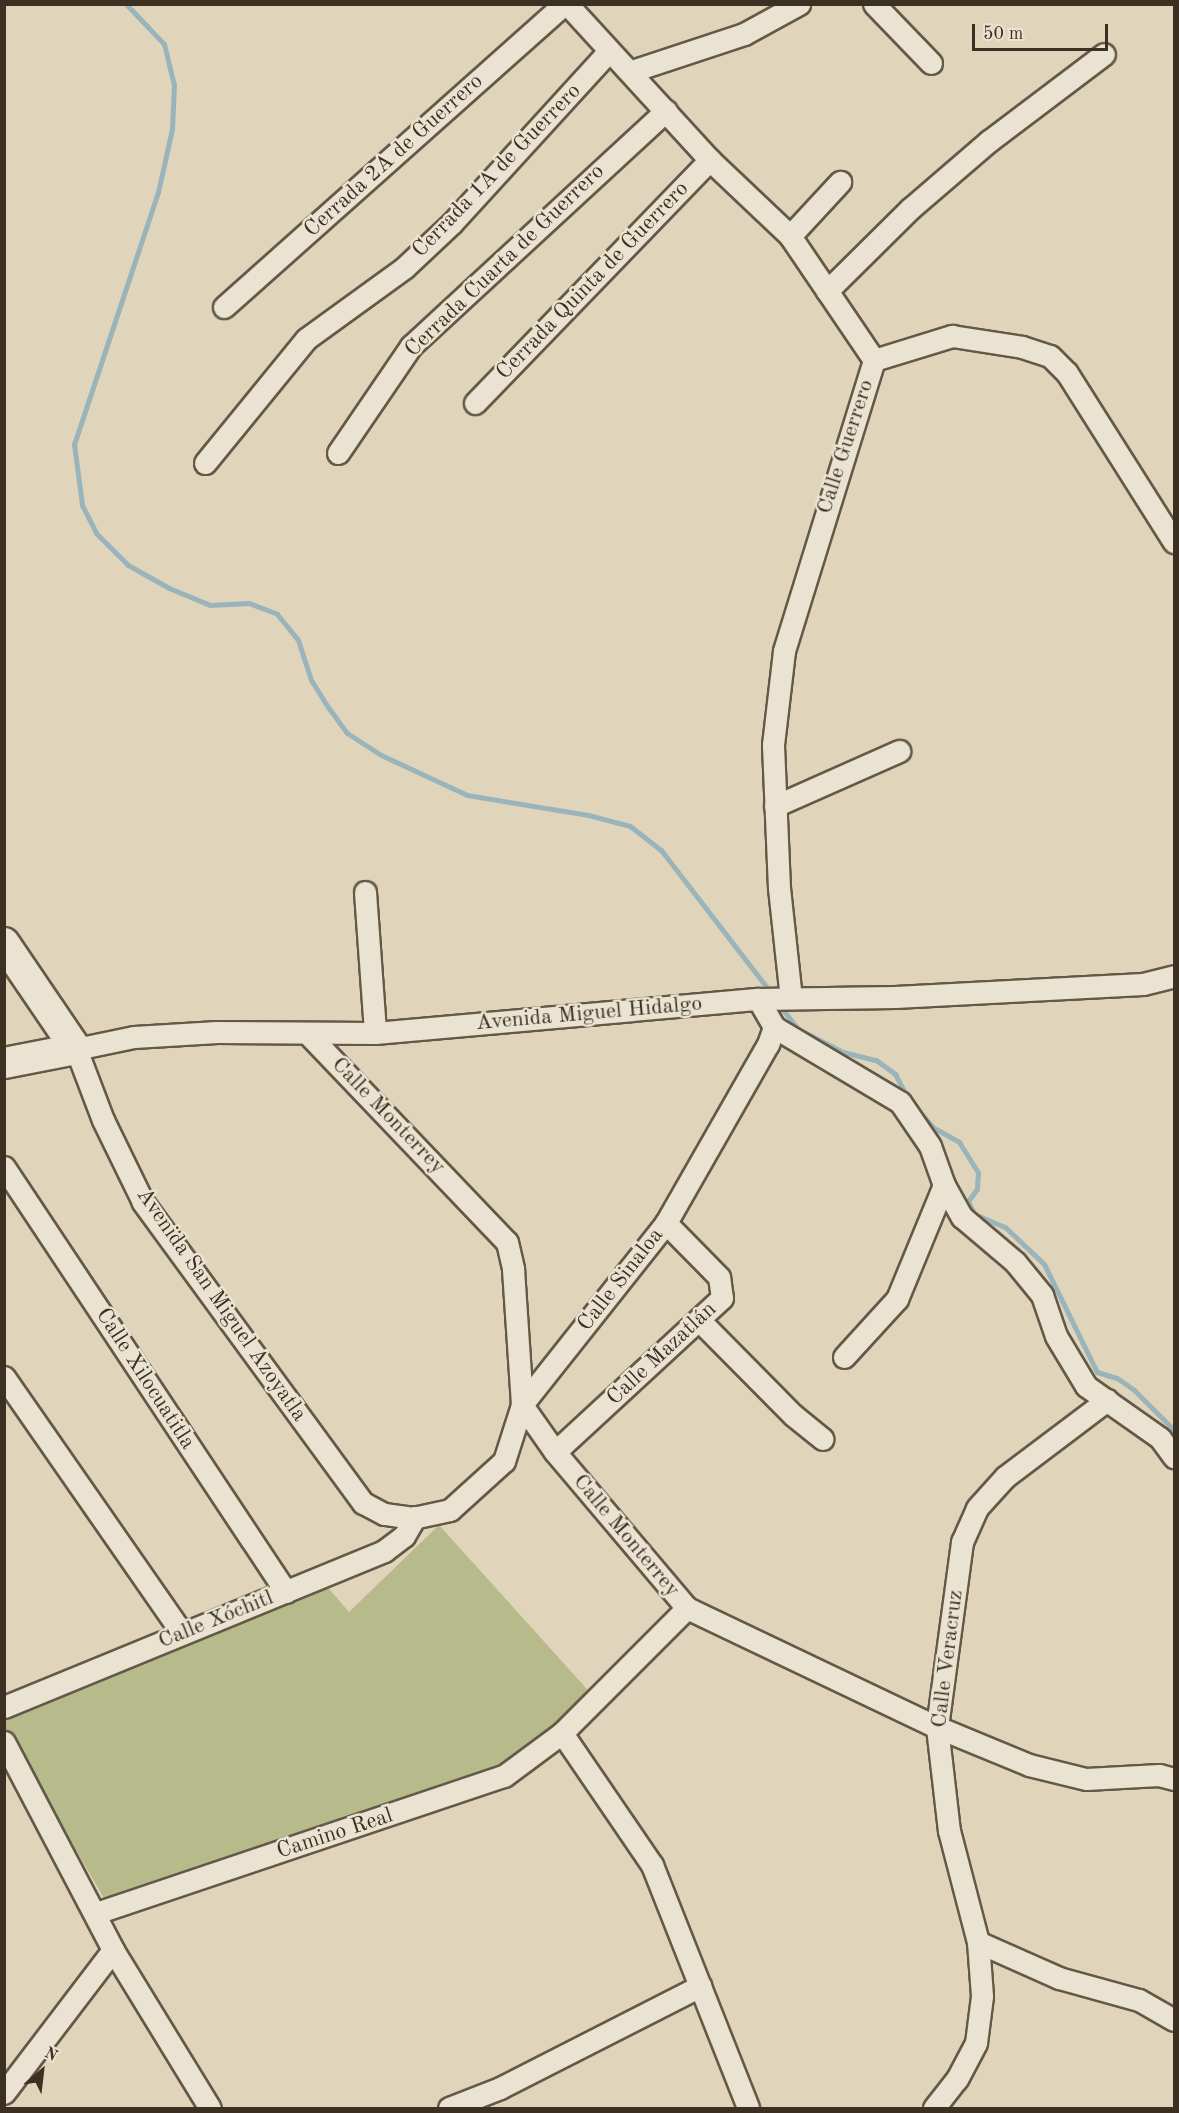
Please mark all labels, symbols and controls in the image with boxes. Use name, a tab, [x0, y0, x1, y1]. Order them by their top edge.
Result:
scale bar	[975, 12, 1112, 50]
text: 50 m	[983, 25, 1023, 43]
street label: Cerrada 2A de Guerrero	[299, 69, 489, 243]
street label: Cerrada 1A de Guerrero	[407, 79, 587, 263]
street label: Cerrada Cuarta de Guerrero	[400, 159, 610, 363]
street label: Cerrada Quinta de Guerrero	[491, 176, 695, 386]
street label: Calle Guerrero	[812, 377, 880, 517]
street label: Avenida Miguel Hidalgo	[475, 991, 703, 1037]
street label: Calle Monterrey	[325, 1052, 451, 1180]
street label: Avenida San Miguel Azoyatla	[130, 1183, 312, 1427]
street label: Calle Sinaloa	[572, 1223, 670, 1337]
street label: Calle Mazatlán	[602, 1297, 722, 1411]
street label: Calle Xilocuatitla	[89, 1303, 201, 1455]
street label: Calle Monterrey	[567, 1469, 685, 1603]
street label: Calle Xóchitl	[155, 1585, 277, 1655]
street label: Calle Veracruz	[926, 1589, 970, 1729]
street label: Camino Real	[274, 1803, 396, 1865]
north arrow	[12, 2041, 72, 2101]
text: N	[41, 2045, 60, 2065]

